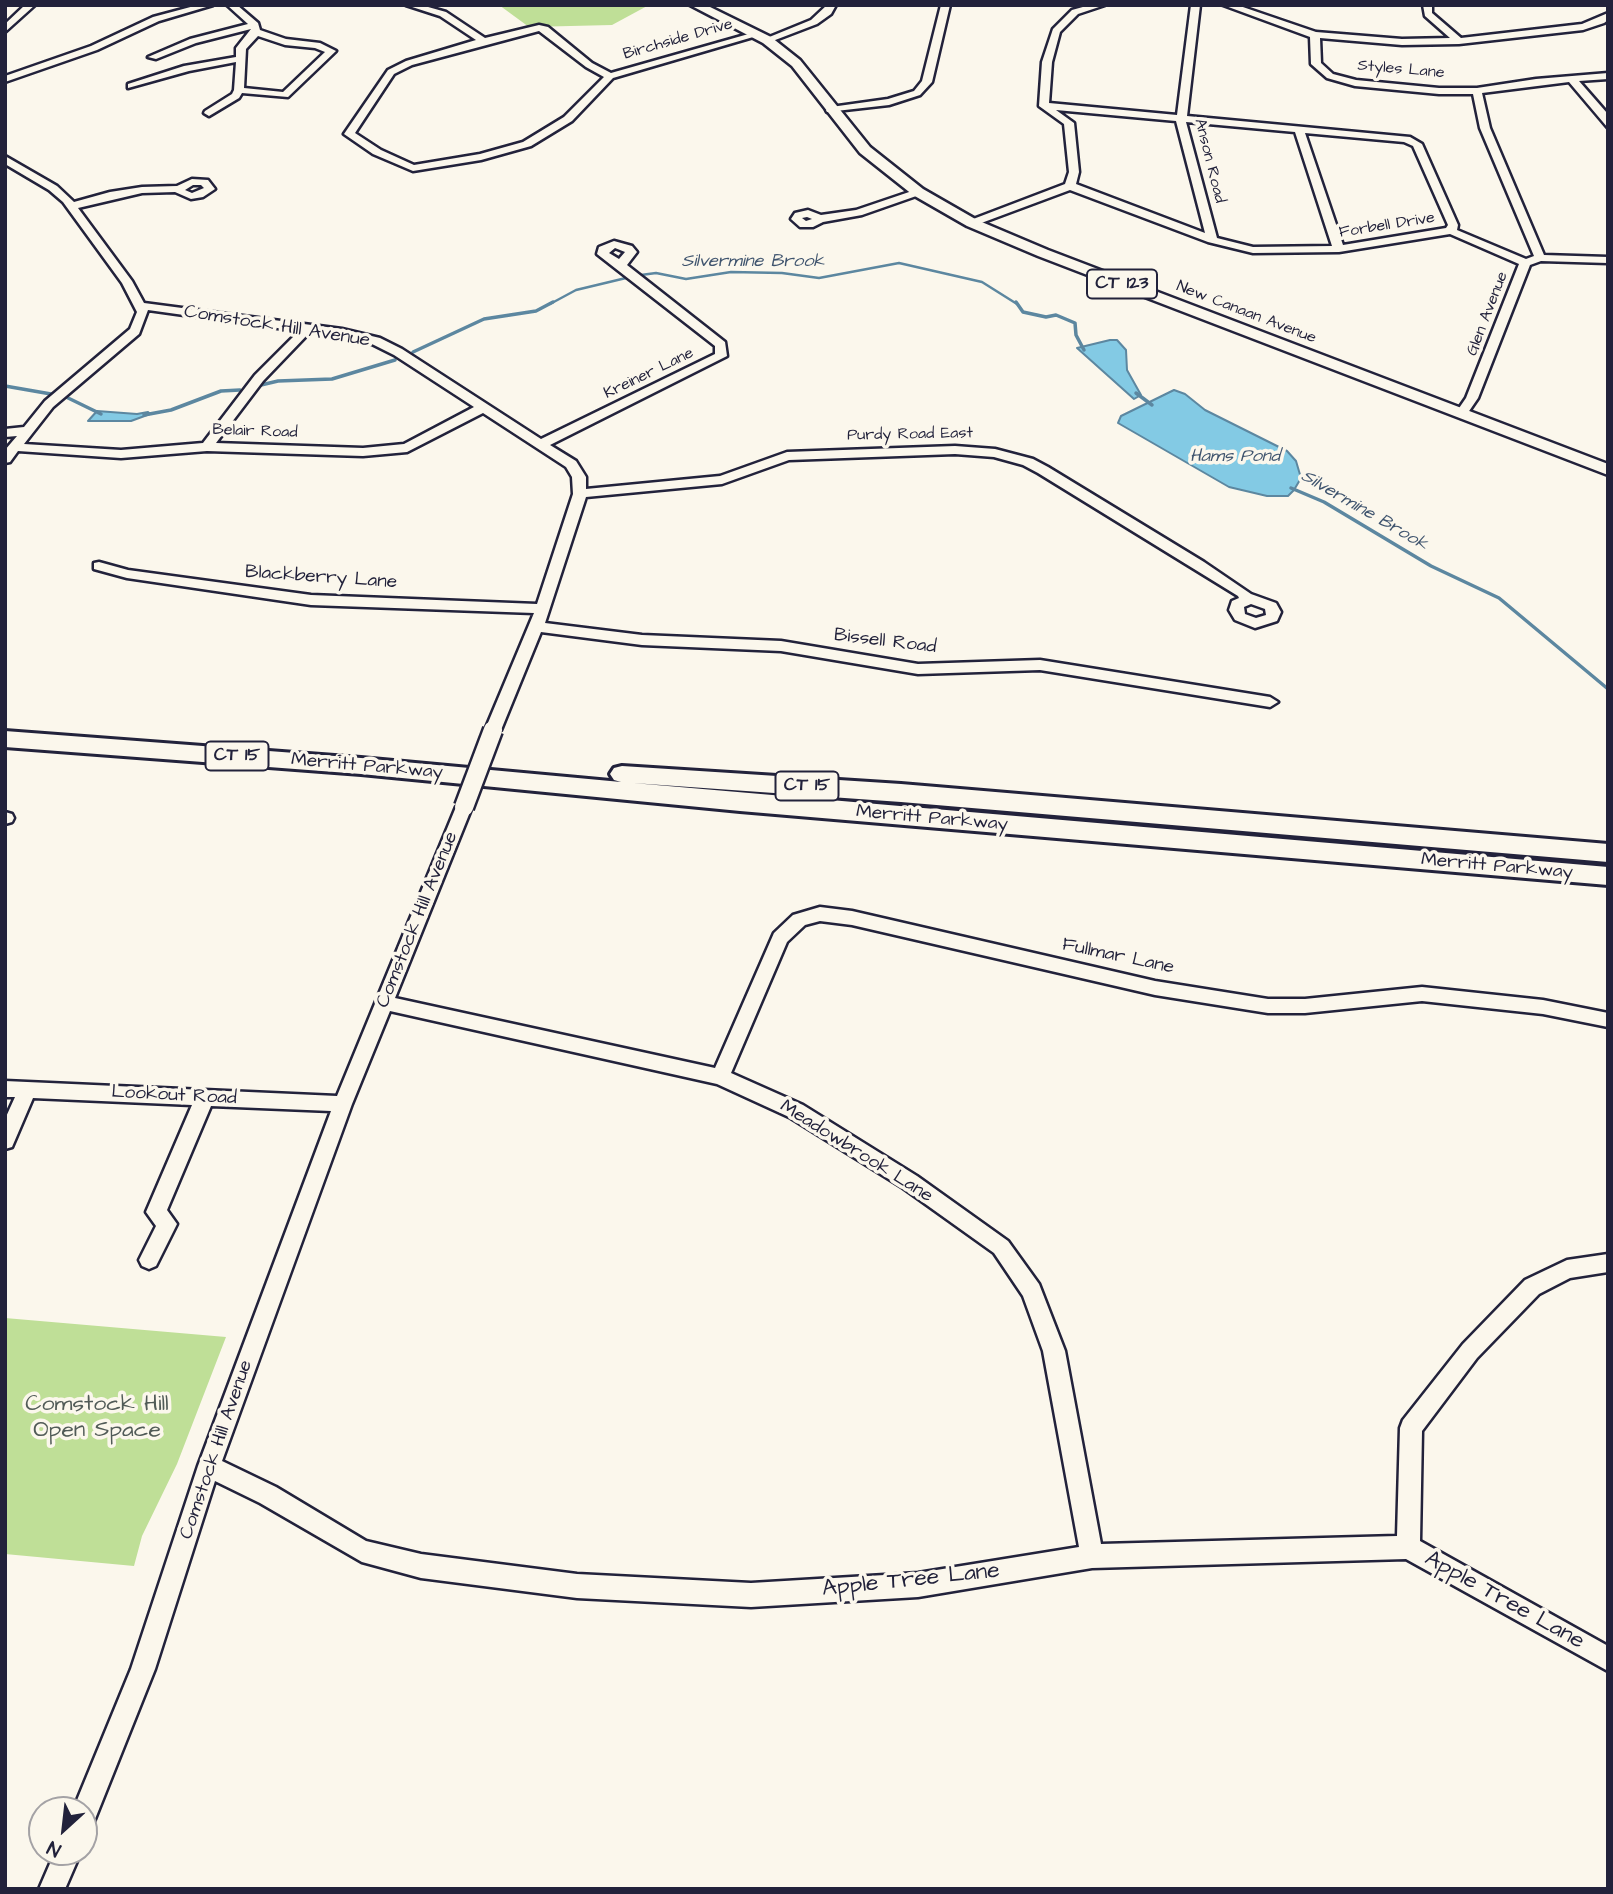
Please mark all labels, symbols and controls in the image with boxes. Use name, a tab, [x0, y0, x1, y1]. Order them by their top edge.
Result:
street label: Birchside Drive	[621, 15, 735, 65]
street label: Styles Lane	[1357, 57, 1445, 83]
street label: Anson Road	[1189, 117, 1229, 205]
street label: Forbell Drive	[1338, 209, 1436, 243]
water label: Silvermine Brook	[682, 251, 824, 273]
street label: Glen Avenue	[1463, 269, 1513, 359]
road number: CT 123	[1087, 270, 1157, 298]
street label: New Canaan Avenue	[1173, 277, 1319, 349]
street label: Comstock Hill Avenue	[182, 301, 372, 353]
street label: Kreiner Lane	[601, 344, 697, 404]
street label: Belair Road	[212, 421, 298, 443]
street label: Purdy Road East	[847, 424, 973, 446]
water label: Hams Pond	[1190, 446, 1280, 468]
water label: Silvermine Brook	[1297, 466, 1431, 556]
street label: Blackberry Lane	[244, 561, 398, 595]
street label: Bissell Road	[833, 624, 937, 660]
road number: CT 15	[205, 742, 268, 770]
street label: Merritt Parkway	[290, 749, 444, 785]
road number: CT 15	[776, 772, 838, 800]
street label: Merritt Parkway	[855, 801, 1009, 837]
street label: Comstock Hill Avenue	[372, 829, 464, 1011]
street label: Merritt Parkway	[1420, 849, 1574, 885]
street label: Fullmar Lane	[1060, 934, 1176, 980]
street label: Lookout Road	[111, 1081, 237, 1111]
street label: Meadowbrook Lane	[775, 1096, 937, 1208]
street label: Comstock Hill Avenue	[176, 1357, 258, 1543]
park label: Comstock Hill Open Space	[25, 1391, 169, 1445]
street label: Apple Tree Lane	[1419, 1546, 1589, 1656]
street label: Apple Tree Lane	[821, 1558, 1001, 1604]
north arrow	[28, 1796, 98, 1866]
text: N	[43, 1834, 66, 1863]

